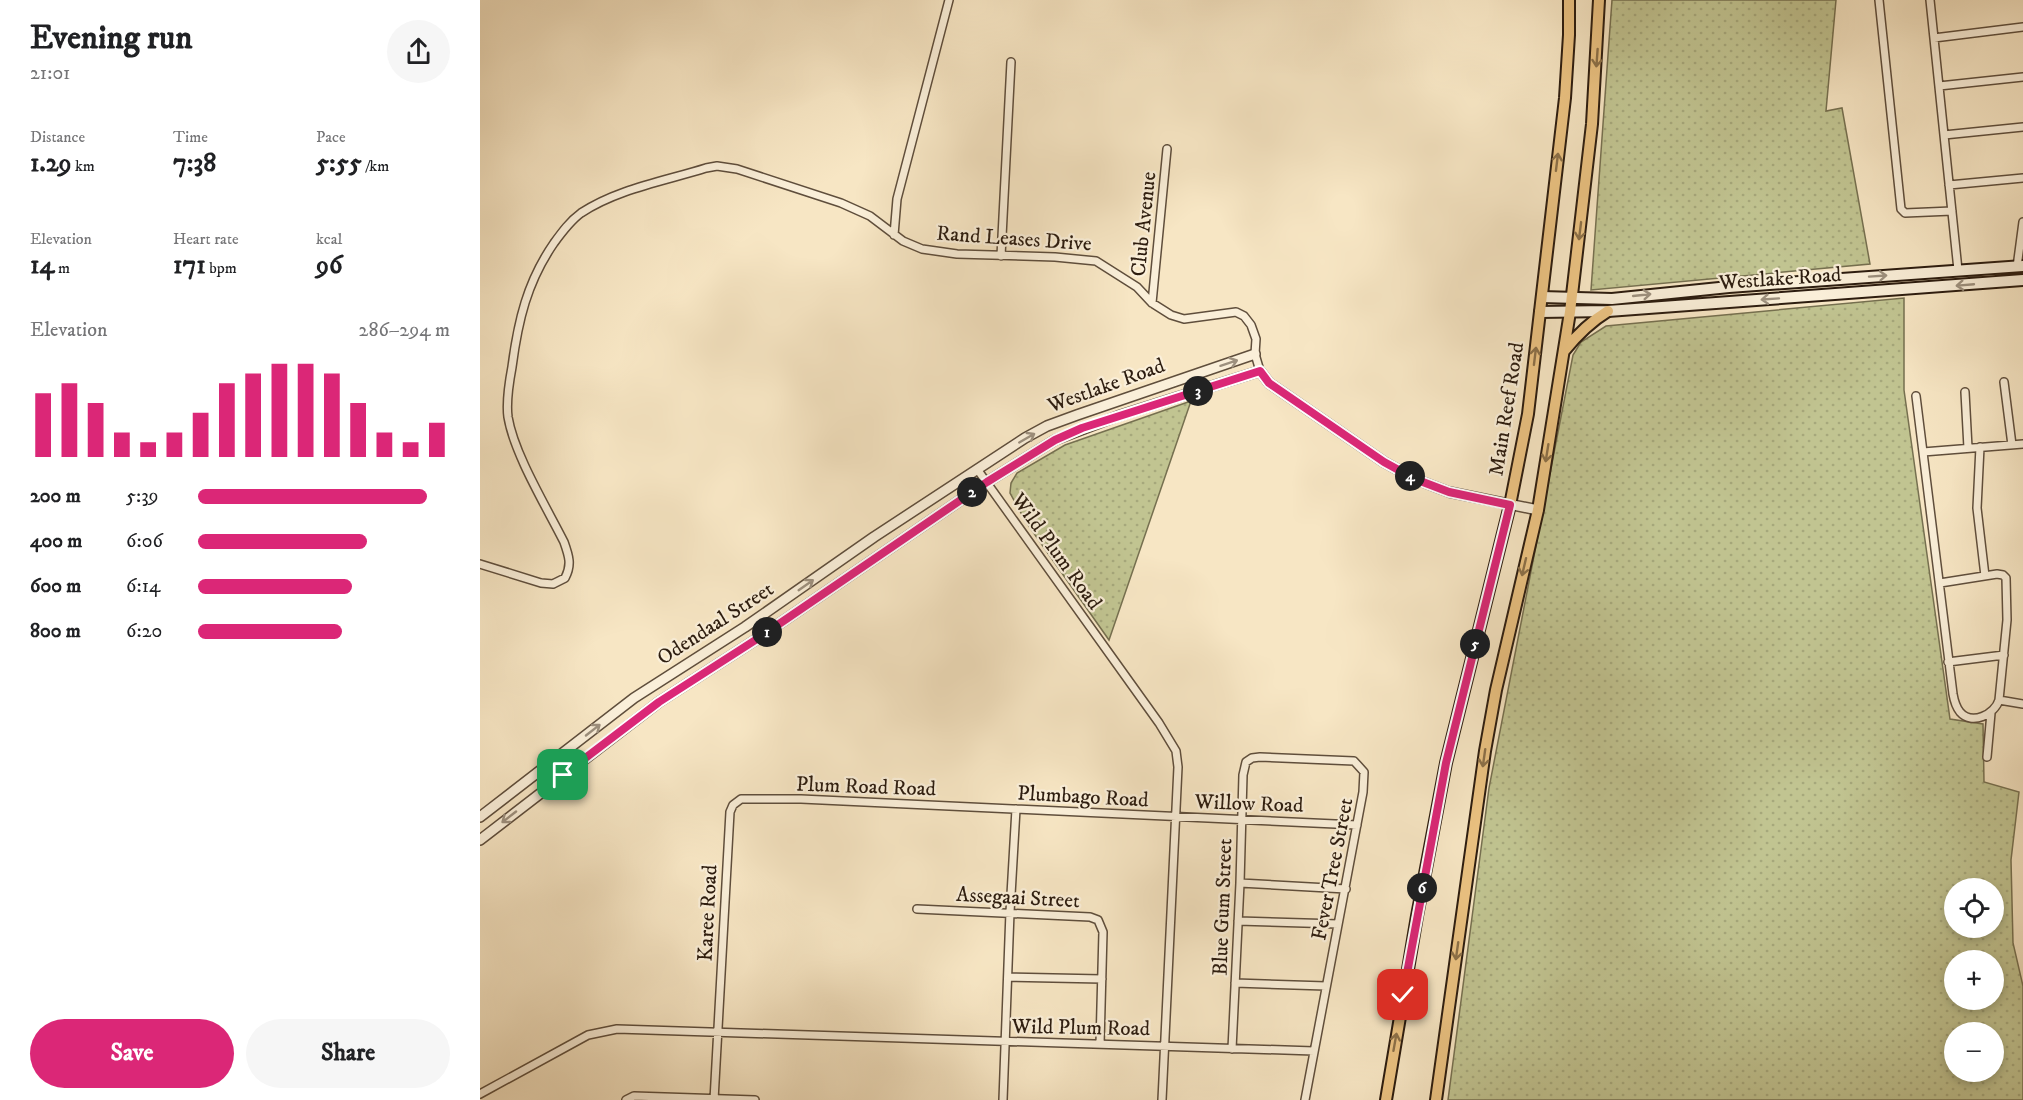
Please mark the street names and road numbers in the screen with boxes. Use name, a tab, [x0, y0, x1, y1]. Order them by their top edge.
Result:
street label: Club Avenue	[1126, 170, 1162, 278]
street label: Rand Leases Drive	[935, 221, 1093, 257]
street label: Westlake Road	[1717, 262, 1843, 296]
street label: Main Reef Road	[1484, 340, 1530, 478]
street label: Westlake Road	[1043, 353, 1169, 419]
street label: Wild Plum Road	[1004, 487, 1108, 616]
street label: Odendaal Street	[652, 576, 779, 671]
street label: Plum Road Road	[795, 772, 937, 802]
street label: Plumbago Road	[1017, 781, 1150, 813]
street label: Willow Road	[1193, 789, 1304, 819]
street label: Fever Tree Street	[1306, 796, 1360, 943]
street label: Blue Gum Street	[1208, 838, 1238, 976]
street label: Karee Road	[692, 863, 724, 962]
street label: Assegaai Street	[955, 882, 1081, 914]
street label: Wild Plum Road	[1011, 1014, 1151, 1042]

